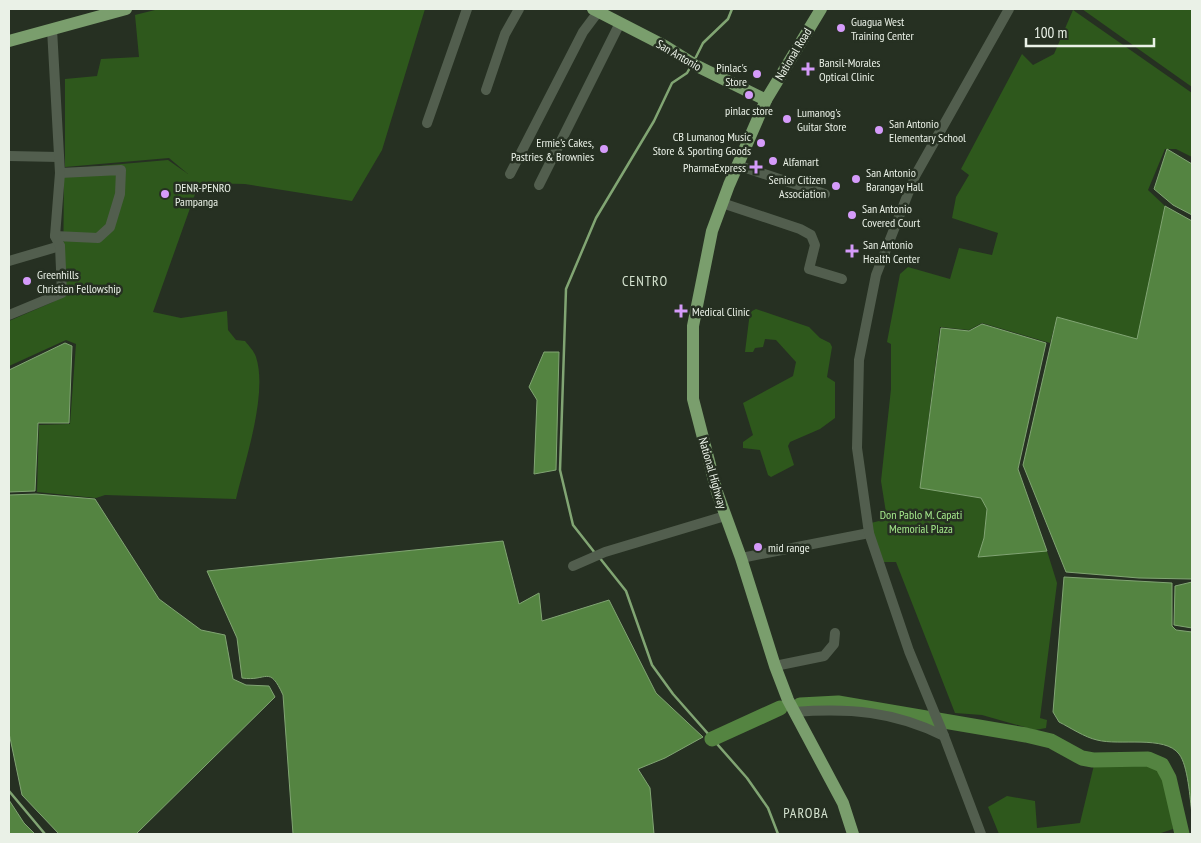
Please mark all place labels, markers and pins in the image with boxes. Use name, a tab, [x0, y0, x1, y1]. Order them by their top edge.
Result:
place label: Guagua West Training Center	[851, 14, 914, 43]
marker: Guagua West Training Center	[835, 22, 847, 34]
place label: Bansil-Morales Optical Clinic	[819, 55, 880, 84]
place label: Pinlac's Store	[716, 60, 747, 89]
marker: Bansil-Morales Optical Clinic	[801, 62, 815, 76]
marker: Pinlac's Store	[751, 68, 763, 80]
marker: pinlac store	[743, 89, 755, 101]
place label: pinlac store	[725, 103, 773, 118]
place label: Lumanog's Guitar Store	[797, 105, 846, 134]
marker: Lumanog's Guitar Store	[781, 113, 793, 125]
place label: San Antonio Elementary School	[889, 116, 966, 145]
marker: San Antonio Elementary School	[873, 124, 885, 136]
place label: CB Lumanog Music Store & Sporting Goods	[653, 129, 752, 158]
place label: Ermie's Cakes, Pastries & Brownies	[511, 135, 594, 164]
marker: CB Lumanog Music Store & Sporting Goods	[755, 137, 767, 149]
marker: Ermie's Cakes, Pastries & Brownies	[598, 143, 610, 155]
place label: Alfamart	[783, 154, 820, 169]
marker: Alfamart	[767, 155, 779, 167]
place label: PharmaExpress	[683, 160, 746, 175]
marker: PharmaExpress	[750, 161, 762, 173]
place label: San Antonio Barangay Hall	[866, 165, 924, 194]
place label: Senior Citizen Association	[769, 172, 826, 201]
marker: San Antonio Barangay Hall	[850, 173, 862, 185]
place label: DENR-PENRO Pampanga	[175, 180, 231, 209]
marker: Senior Citizen Association	[830, 180, 842, 192]
marker: DENR-PENRO Pampanga	[159, 188, 171, 200]
place label: San Antonio Covered Court	[862, 201, 921, 230]
marker: San Antonio Covered Court	[846, 209, 858, 221]
place label: San Antonio Health Center	[863, 237, 921, 266]
marker: San Antonio Health Center	[845, 244, 859, 258]
place label: Greenhills Christian Fellowship	[37, 267, 121, 296]
marker: Greenhills Christian Fellowship	[21, 275, 33, 287]
marker: Medical Clinic	[674, 304, 688, 318]
place label: Medical Clinic	[692, 304, 751, 319]
place label: mid range	[768, 540, 810, 555]
marker: mid range	[752, 541, 764, 553]

